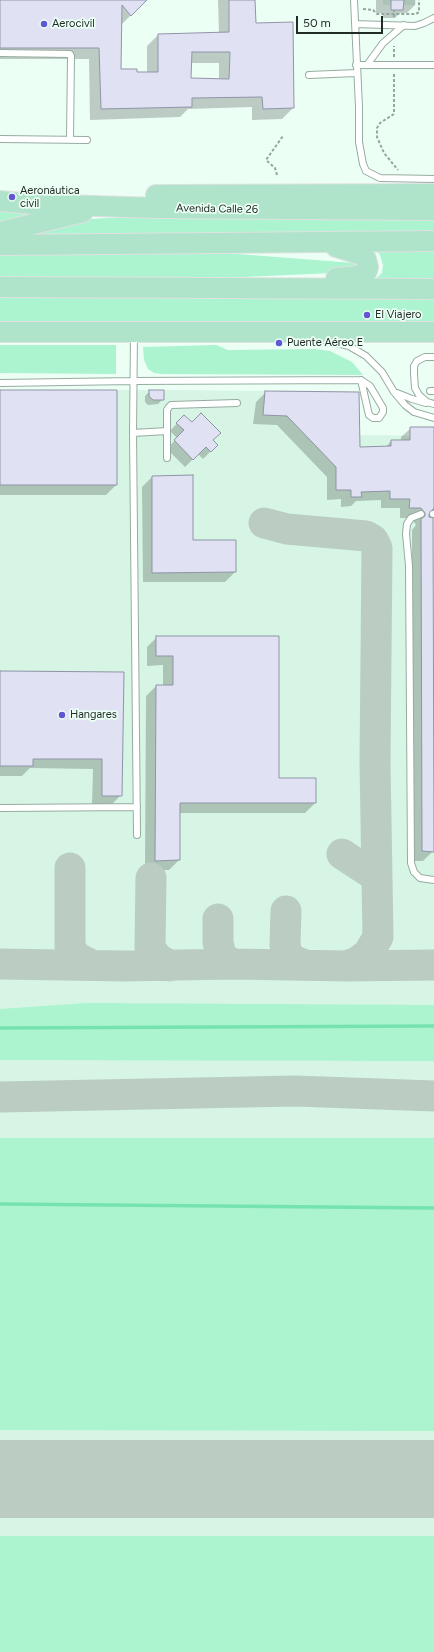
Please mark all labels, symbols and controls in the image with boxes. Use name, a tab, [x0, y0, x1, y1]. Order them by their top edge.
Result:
scale bar	[298, 8, 385, 34]
text: 50 m	[303, 16, 331, 30]
place label: Aerocivil	[52, 17, 95, 31]
marker: Aerocivil	[39, 19, 49, 29]
place label: Aeronáutica civil	[20, 184, 80, 210]
marker: Aeronáutica civil	[7, 192, 17, 202]
street label: Avenida Calle 26	[176, 202, 258, 216]
place label: El Viajero	[375, 308, 421, 322]
marker: El Viajero	[362, 310, 372, 320]
place label: Puente Aéreo E	[287, 336, 363, 350]
marker: Puente Aéreo E	[274, 338, 284, 348]
place label: Hangares	[70, 708, 117, 722]
marker: Hangares	[57, 710, 67, 720]

